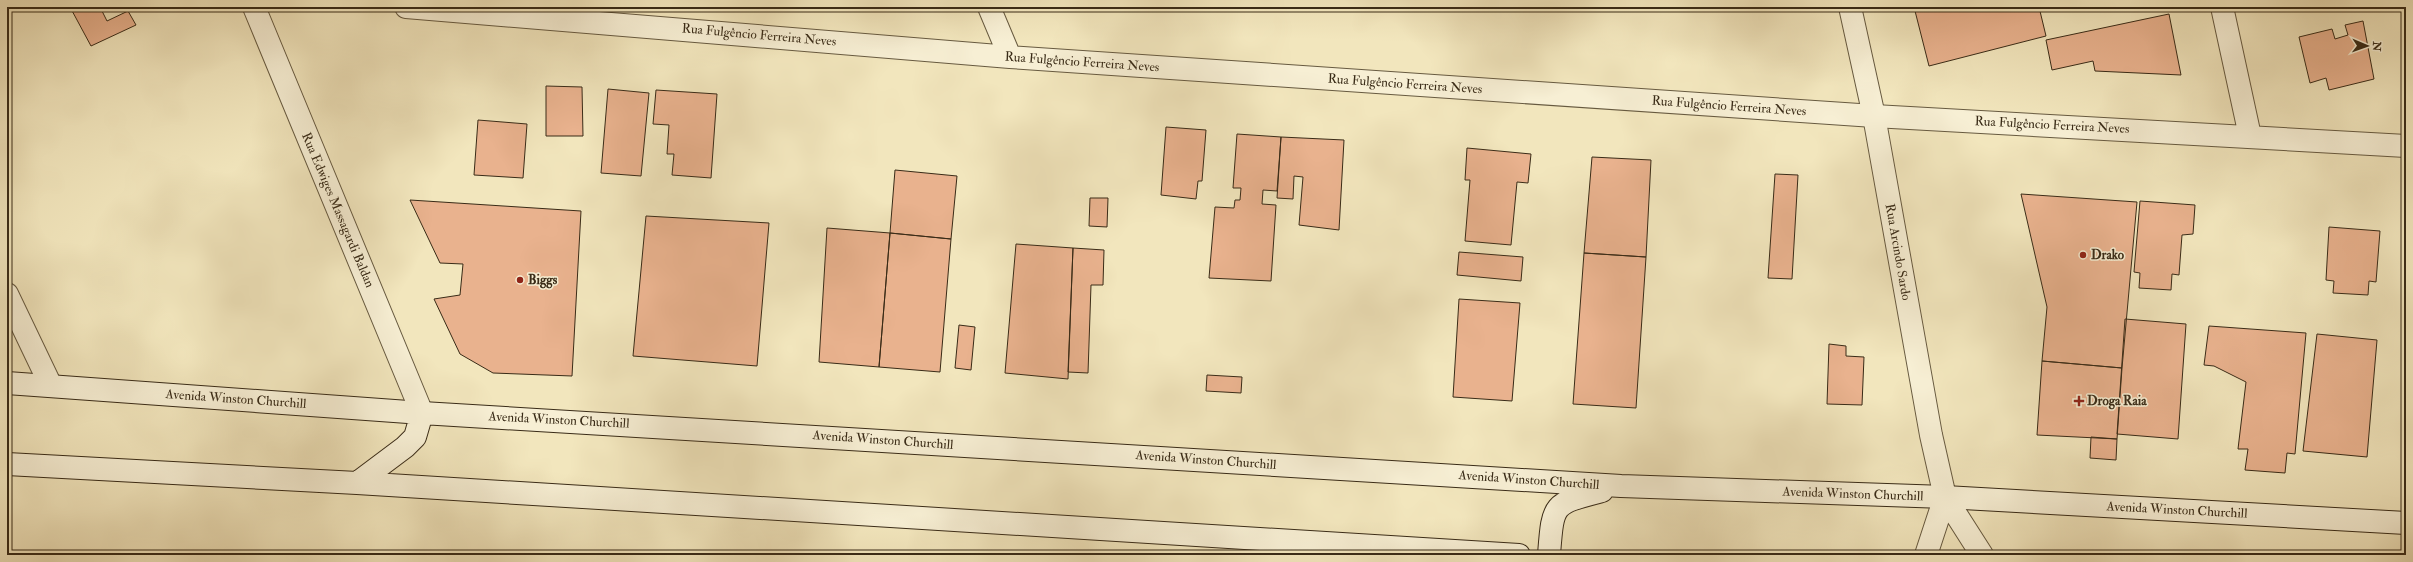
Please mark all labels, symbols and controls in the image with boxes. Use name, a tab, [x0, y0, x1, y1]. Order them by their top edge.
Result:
street label: Rua Fulgêncio Ferreira Neves	[681, 20, 837, 50]
north arrow	[2347, 26, 2387, 66]
text: N	[2370, 40, 2383, 53]
street label: Rua Fulgêncio Ferreira Neves	[1004, 49, 1160, 75]
street label: Rua Fulgêncio Ferreira Neves	[1327, 71, 1483, 97]
street label: Rua Fulgêncio Ferreira Neves	[1651, 93, 1807, 119]
street label: Rua Fulgêncio Ferreira Neves	[1974, 113, 2130, 137]
street label: Rua Edwiges Massagardi Baldan	[298, 130, 378, 290]
street label: Rua Arcindo Sardo	[1882, 202, 1914, 302]
place label: Drako	[2091, 247, 2125, 263]
marker: Drako	[2078, 250, 2088, 260]
place label: Biggs	[528, 272, 558, 289]
marker: Biggs	[515, 275, 525, 285]
street label: Avenida Winston Churchill	[164, 386, 308, 412]
place label: Droga Raia	[2087, 393, 2147, 410]
marker: Droga Raia	[2074, 396, 2084, 406]
street label: Avenida Winston Churchill	[487, 408, 631, 432]
street label: Avenida Winston Churchill	[811, 427, 955, 453]
street label: Avenida Winston Churchill	[1134, 447, 1278, 473]
street label: Avenida Winston Churchill	[1457, 467, 1601, 493]
street label: Avenida Winston Churchill	[1781, 484, 1924, 504]
street label: Avenida Winston Churchill	[2105, 498, 2249, 522]

